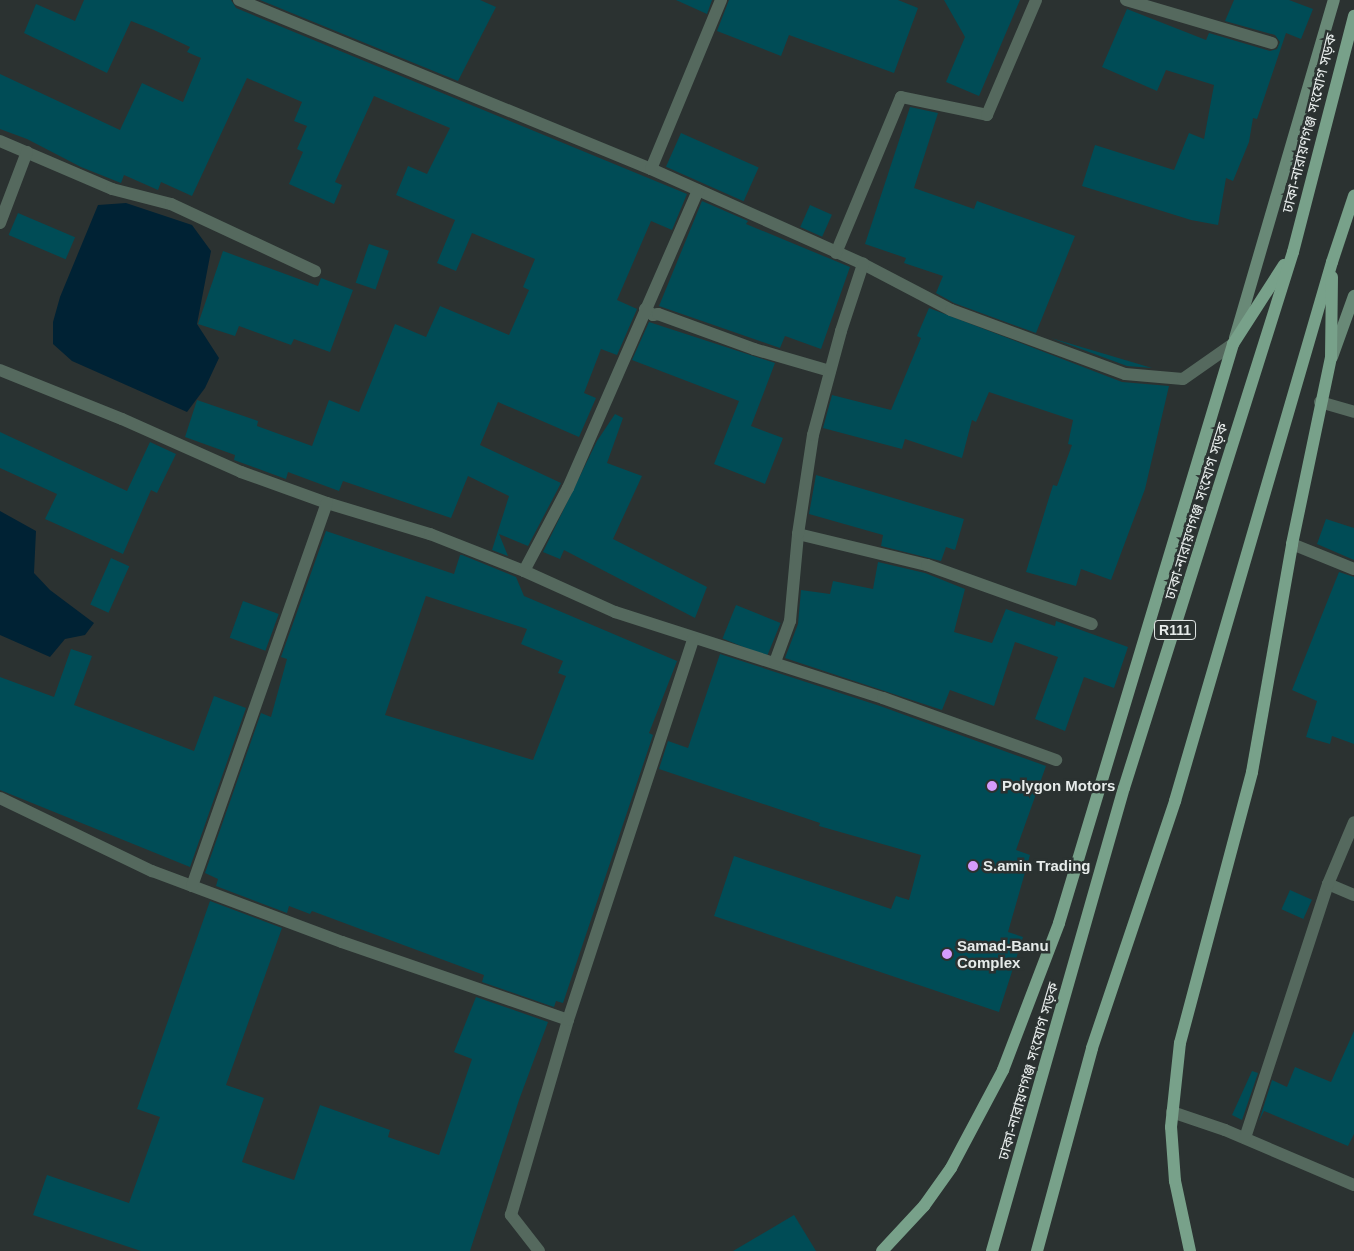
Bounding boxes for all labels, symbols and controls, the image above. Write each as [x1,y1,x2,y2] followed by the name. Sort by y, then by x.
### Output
[1278,32,1340,214] street label: ঢাকা-নারায়ণগঞ্জ সংযোগ সড়ক
[1161,420,1231,602] street label: ঢাকা-নারায়ণগঞ্জ সংযোগ সড়ক
[1154,618,1196,642] road number: R111
[1002,777,1115,795] place label: Polygon Motors
[986,780,998,792] marker: Polygon Motors
[983,857,1091,875] place label: S.amin Trading
[967,860,979,872] marker: S.amin Trading
[957,936,1049,971] place label: Samad-Banu Complex
[941,948,953,960] marker: Samad-Banu Complex
[994,980,1062,1162] street label: ঢাকা-নারায়ণগঞ্জ সংযোগ সড়ক

